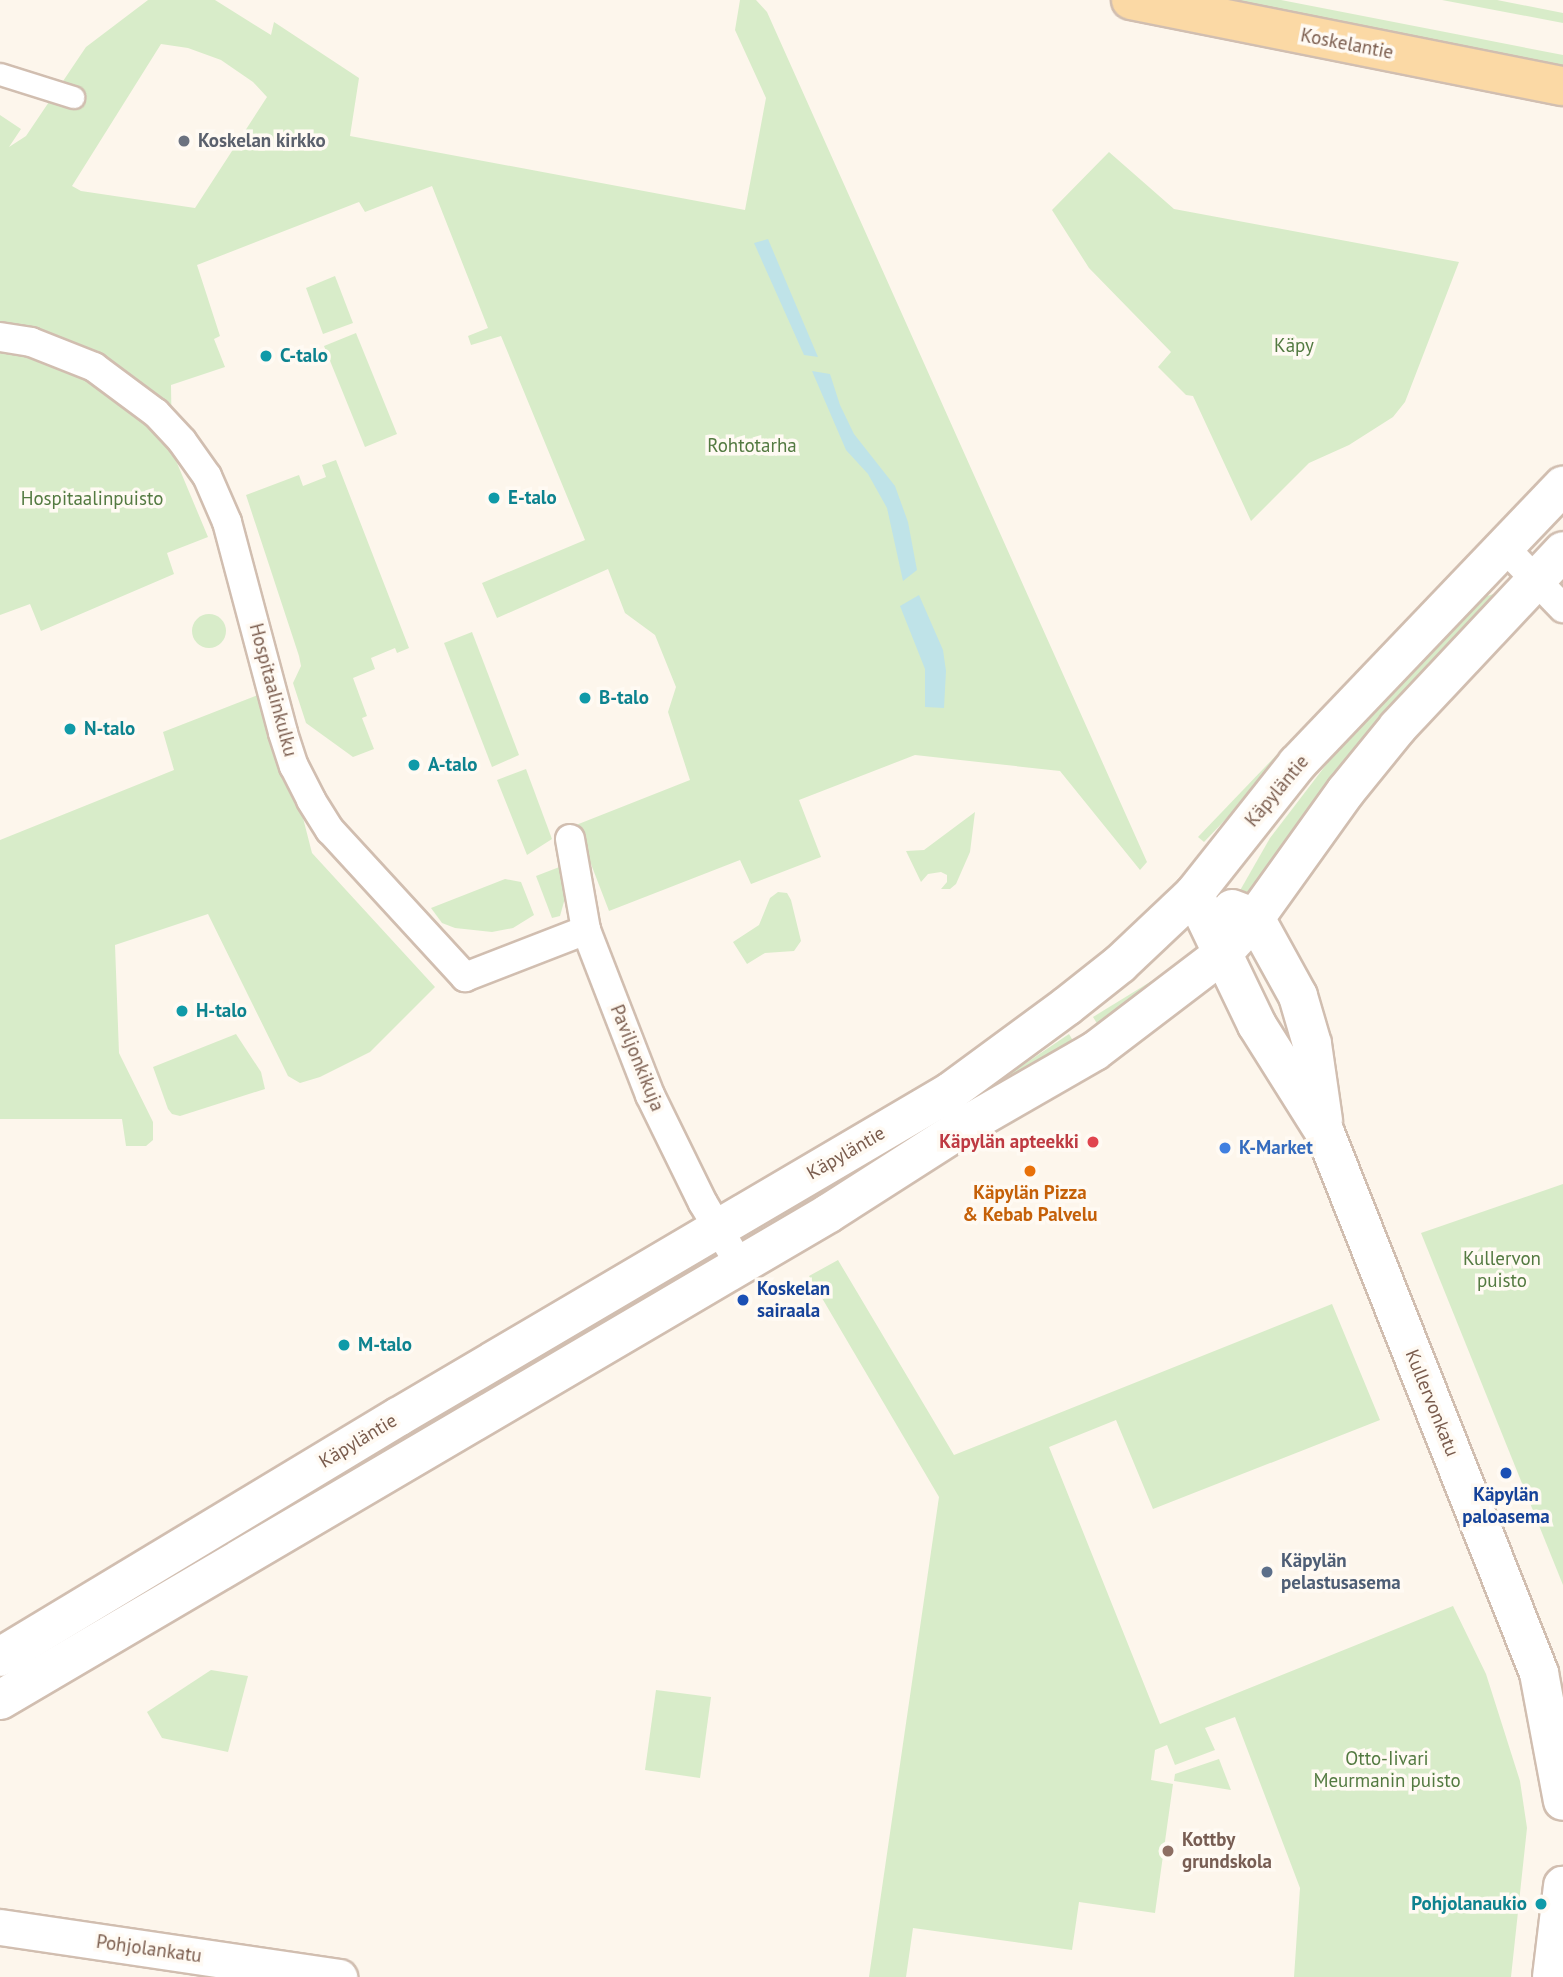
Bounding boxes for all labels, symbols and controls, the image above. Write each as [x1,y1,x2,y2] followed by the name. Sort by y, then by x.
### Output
[1299,24,1395,64] street label: Koskelantie
[198,130,326,152] place label: Koskelan kirkko
[176,133,192,149] marker: Koskelan kirkko
[1274,335,1314,357] park label: Käpy
[280,345,328,367] place label: C-talo
[258,348,274,364] marker: C-talo
[707,435,797,457] park label: Rohtotarha
[508,487,557,509] place label: E-talo
[21,488,163,510] park label: Hospitaalinpuisto
[486,490,502,506] marker: E-talo
[244,621,302,759] street label: Hospitaalinkulku
[599,687,649,709] place label: B-talo
[577,690,593,706] marker: B-talo
[84,718,135,740] place label: N-talo
[62,721,78,737] marker: N-talo
[1240,751,1314,831] street label: Käpyläntie
[428,754,477,776] place label: A-talo
[406,757,422,773] marker: A-talo
[196,1000,247,1022] place label: H-talo
[605,1001,669,1115] street label: Paviljonkikuja
[174,1003,190,1019] marker: H-talo
[803,1122,889,1184] street label: Käpyläntie
[939,1131,1079,1153] place label: Käpylän apteekki
[1085,1134,1101,1150] marker: Käpylän apteekki
[1239,1137,1313,1159] place label: K-Market
[1217,1140,1233,1156] marker: K-Market
[1022,1163,1038,1179] marker: Käpylän Pizza & Kebab Palvelu
[962,1182,1098,1226] place label: Käpylän Pizza & Kebab Palvelu
[1463,1248,1541,1292] park label: Kullervon puisto
[757,1278,830,1322] place label: Koskelan sairaala
[735,1292,751,1308] marker: Koskelan sairaala
[358,1334,412,1356] place label: M-talo
[336,1337,352,1353] marker: M-talo
[1400,1346,1464,1460] street label: Kullervonkatu
[315,1409,401,1473] street label: Käpyläntie
[1498,1465,1514,1481] marker: Käpylän paloasema
[1462,1484,1550,1528] place label: Käpylän paloasema
[1281,1550,1401,1594] place label: Käpylän pelastusasema
[1259,1564,1275,1580] marker: Käpylän pelastusasema
[1313,1748,1461,1792] park label: Otto-Iivari Meurmanin puisto
[1182,1829,1272,1873] place label: Kottby grundskola
[1160,1843,1176,1859] marker: Kottby grundskola
[1411,1893,1527,1915] place label: Pohjolanaukio
[1533,1896,1549,1912] marker: Pohjolanaukio
[95,1930,203,1968] street label: Pohjolankatu

